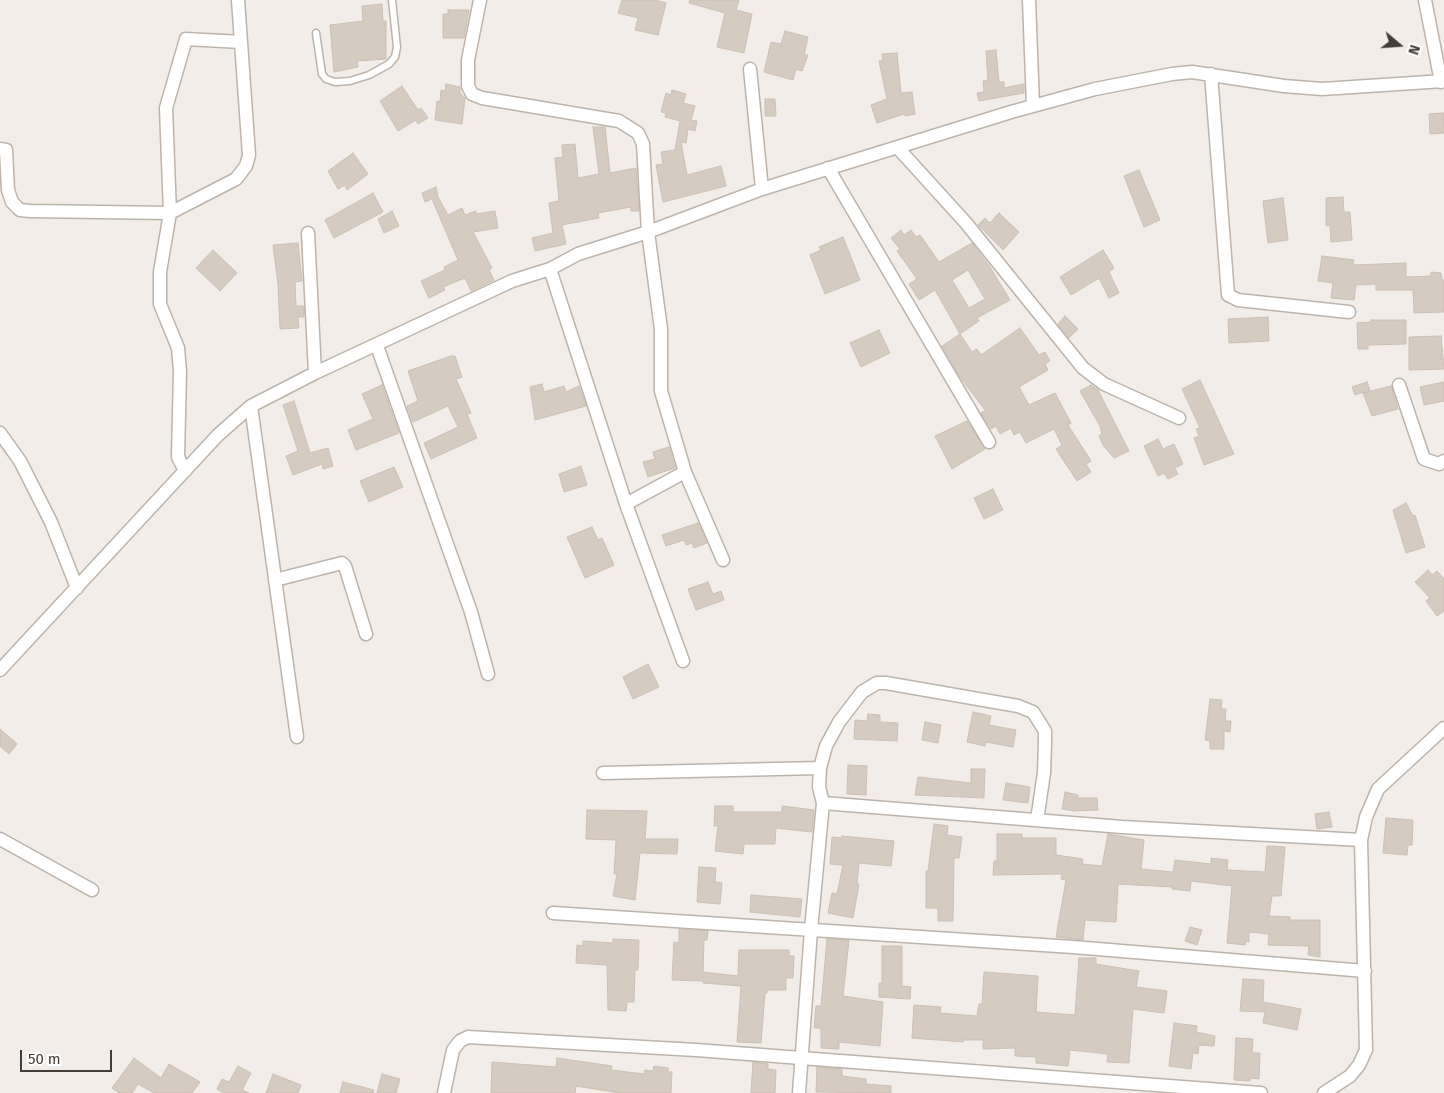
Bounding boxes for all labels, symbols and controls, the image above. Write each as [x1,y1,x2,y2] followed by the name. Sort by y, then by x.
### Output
[1374,20,1424,70] north arrow
[1404,43,1423,57] text: N
[22,1040,115,1072] scale bar
[28,1050,61,1068] text: 50 m

